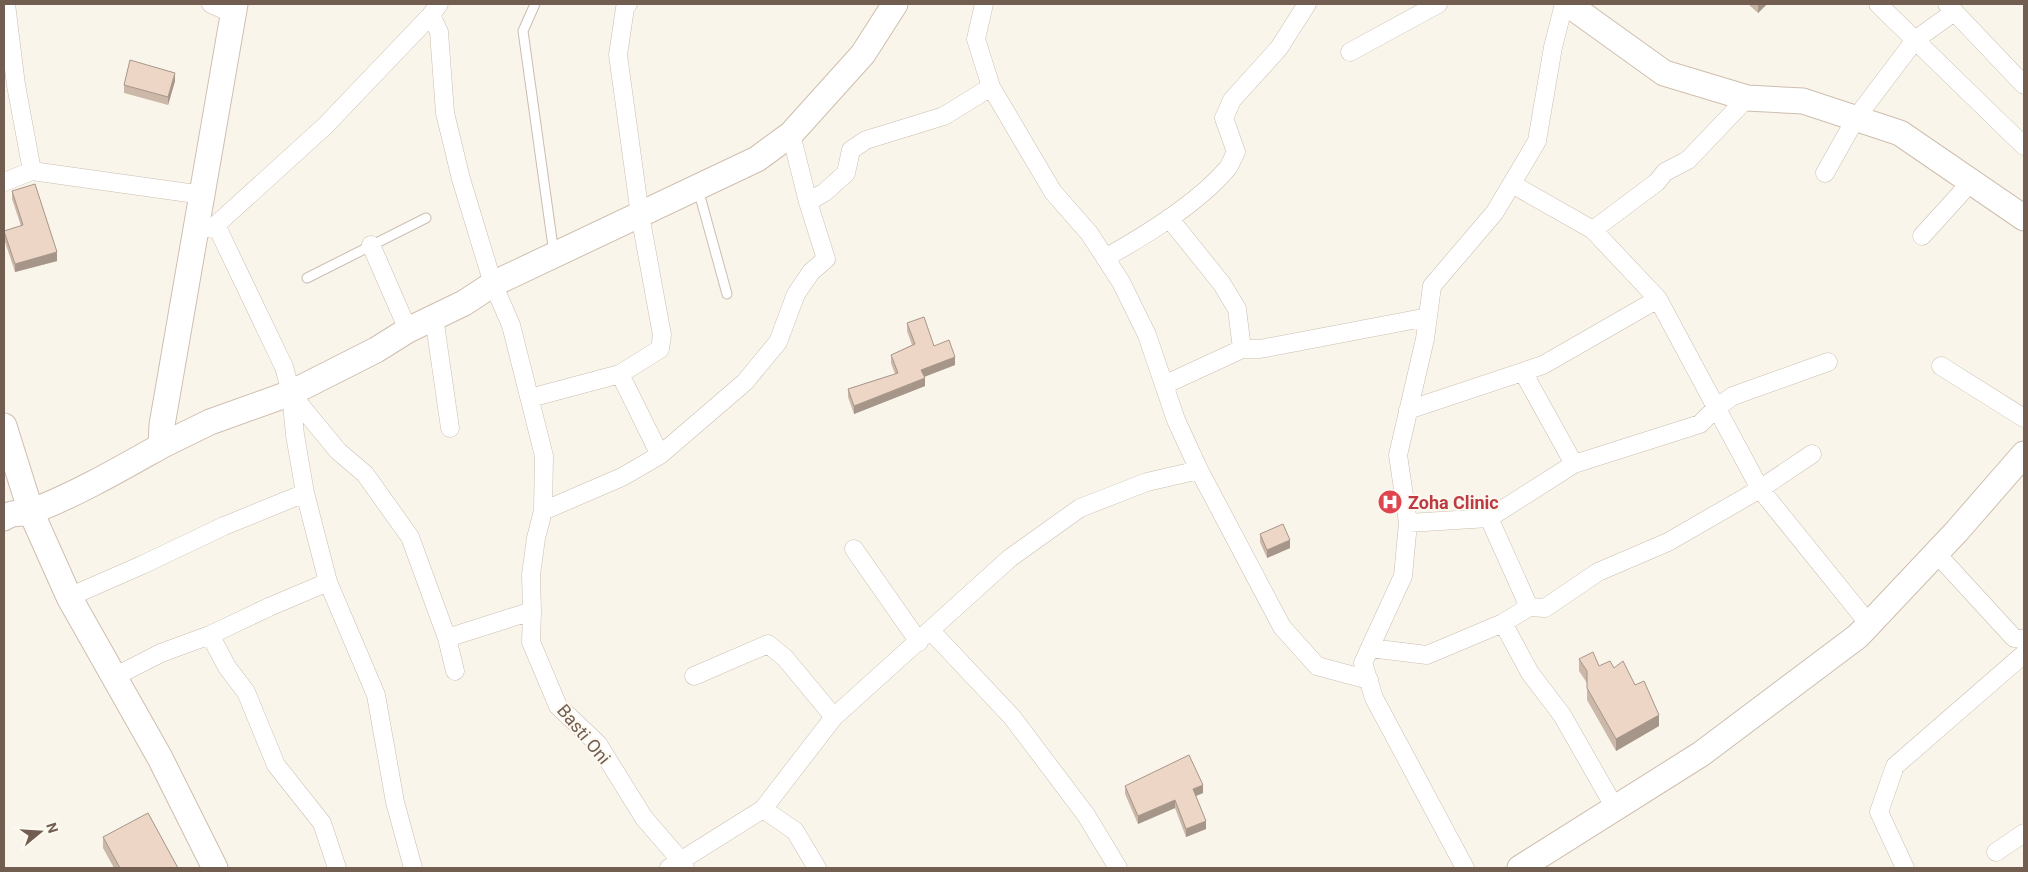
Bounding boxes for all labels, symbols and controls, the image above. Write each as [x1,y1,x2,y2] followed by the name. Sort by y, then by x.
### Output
[1377,489,1403,515] hospital icon: Zoha Clinic
[1408,492,1499,513] place label: Zoha Clinic
[553,700,615,768] street label: Basti Oni
[15,807,65,857] north arrow
[43,821,62,835] text: N

